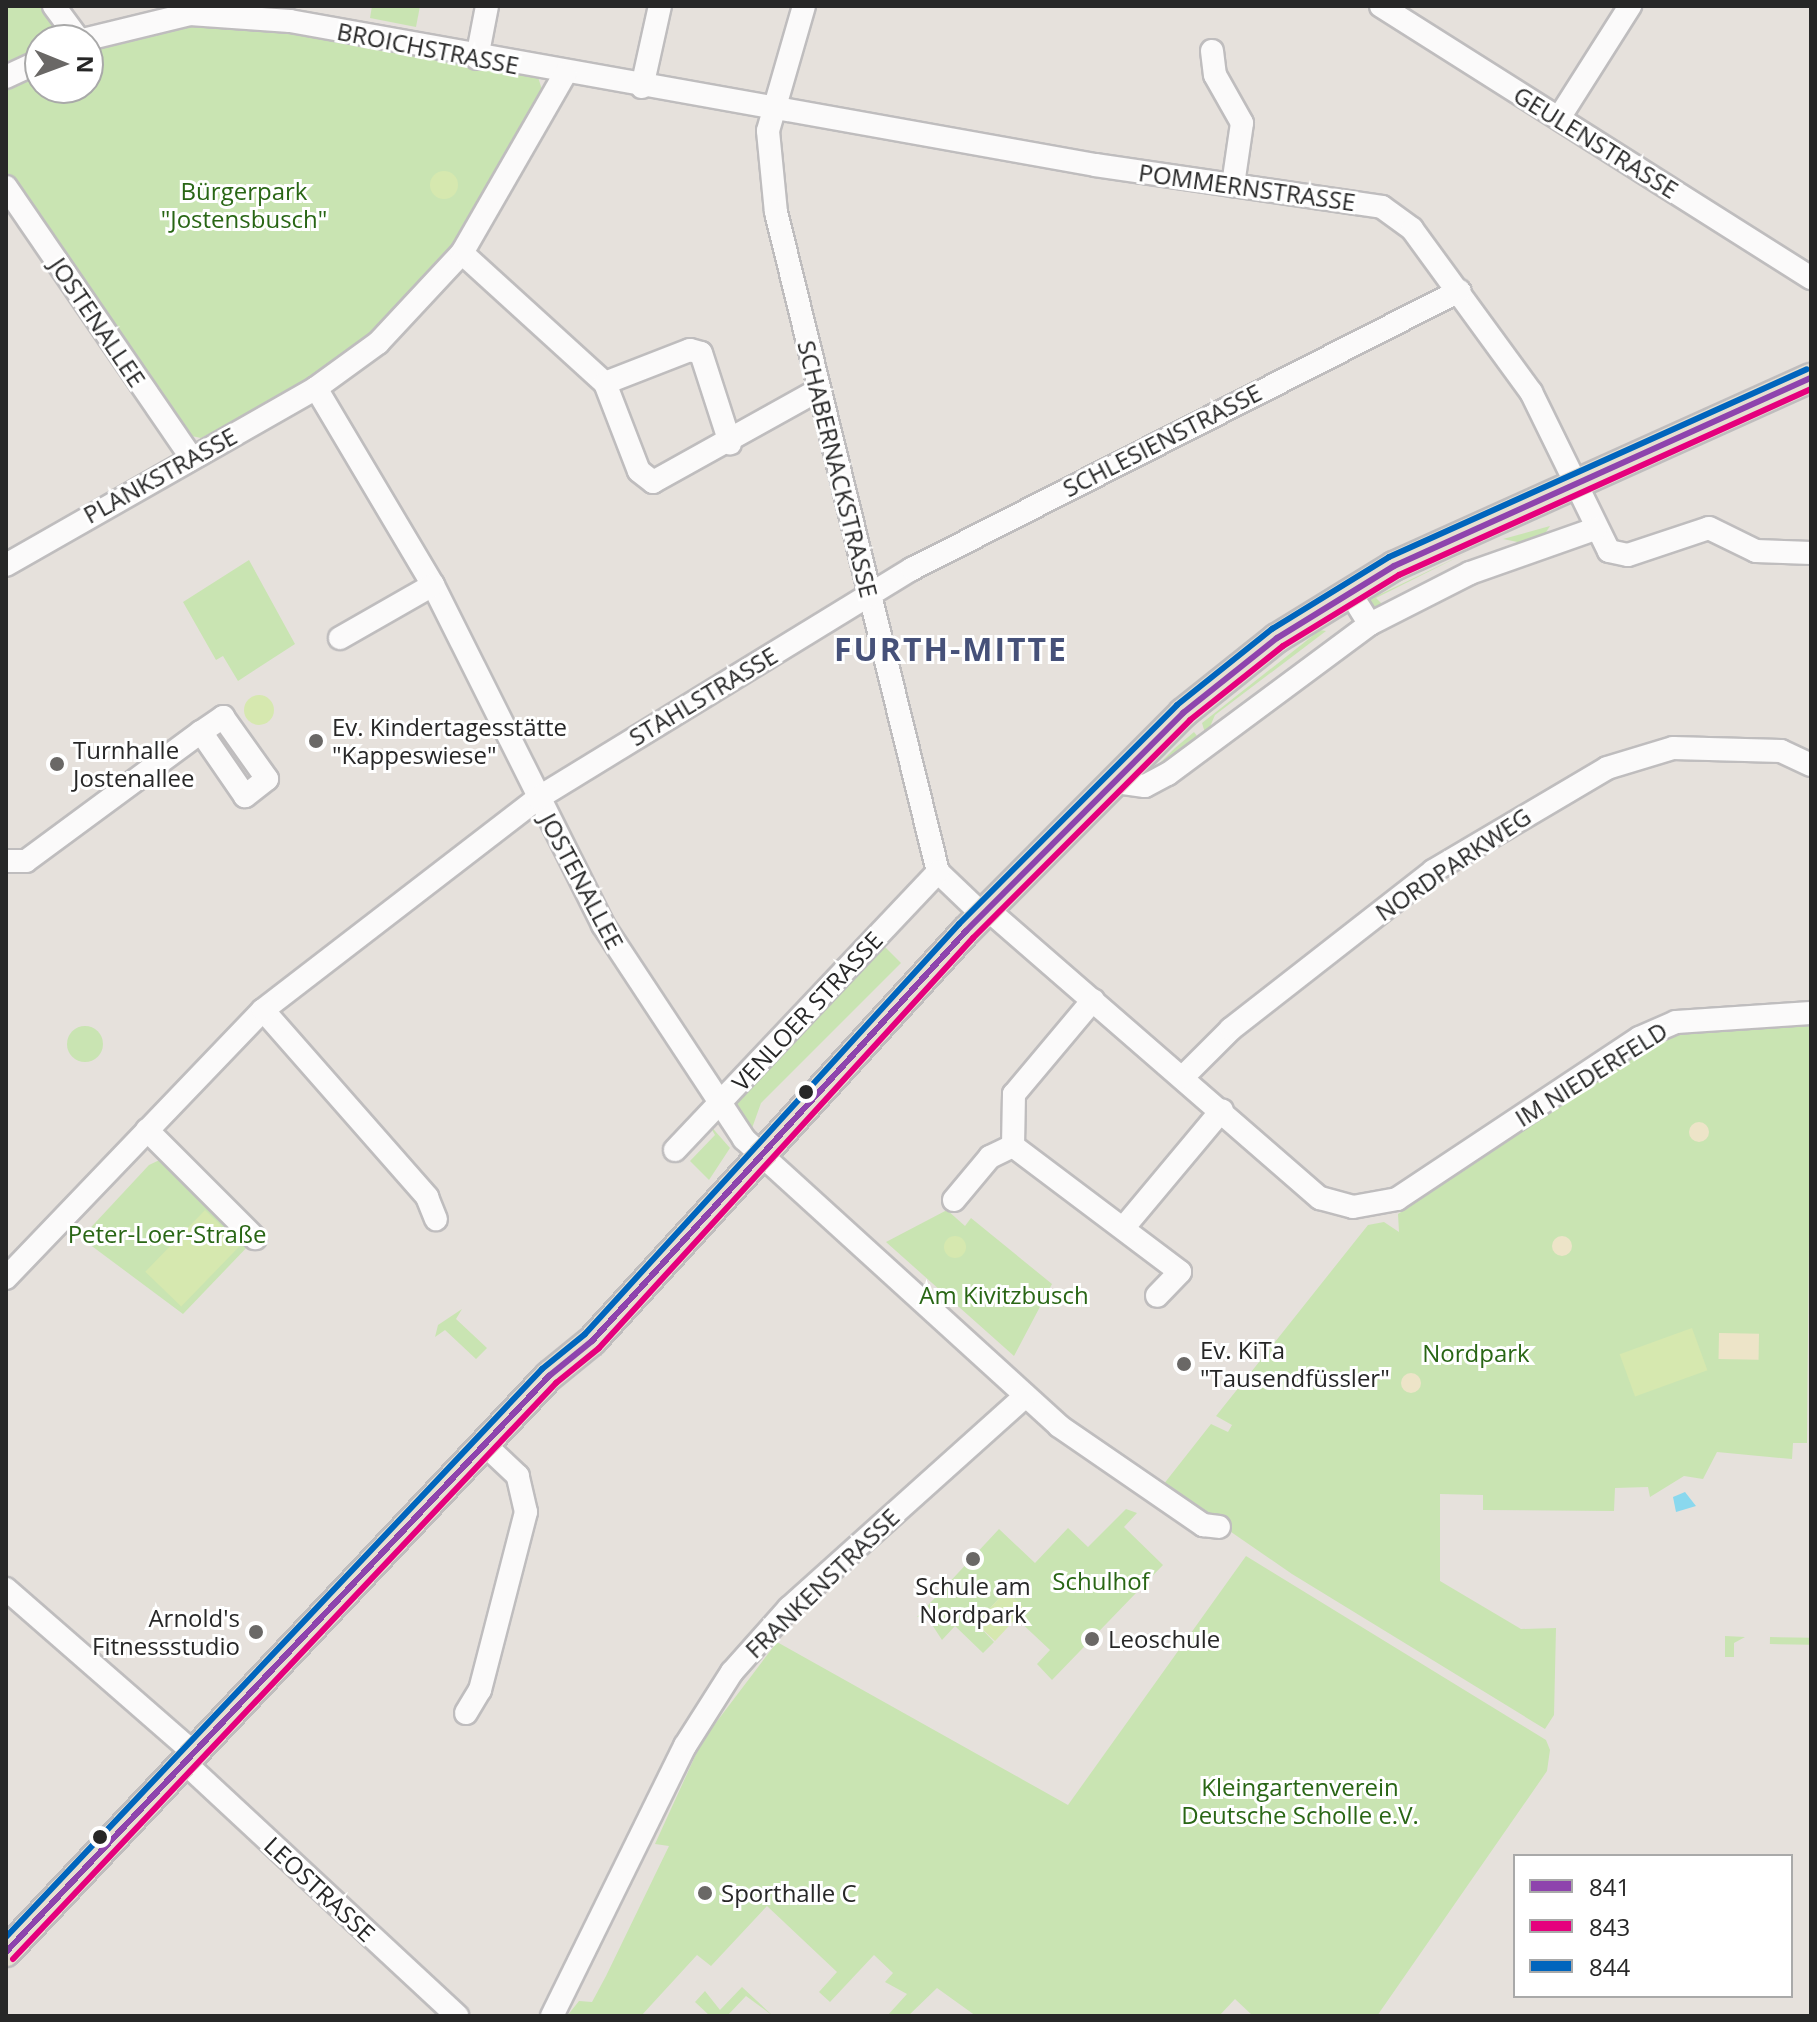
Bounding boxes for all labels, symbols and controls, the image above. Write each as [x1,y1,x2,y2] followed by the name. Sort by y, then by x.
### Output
[335,16,521,80] street label: BROICHSTRASSE
[24,24,104,104] north arrow
[71,55,101,74] text: N
[1509,80,1683,204] street label: GEULENSTRASSE
[1137,158,1357,216] street label: POMMERNSTRASSE
[161,177,327,233] park label: Bürgerpark "Jostensbusch"
[44,252,152,392] street label: JOSTENALLEE
[792,337,884,601] street label: SCHABERNACKSTRASSE
[1058,377,1266,503] street label: SCHLESIENSTRASSE
[78,421,242,529] street label: PLANKSTRASSE
[834,630,1068,668] district label: FURTH-MITTE
[624,640,782,752] street label: STAHLSTRASSE
[332,713,567,769] place label: Ev. Kindertagesstätte "Kappeswiese"
[307,732,325,750] marker: Ev. Kindertagesstätte "Kappeswiese"
[73,736,194,792] place label: Turnhalle Jostenallee
[48,755,66,773] marker: Turnhalle Jostenallee
[1370,801,1536,927] street label: NORDPARKWEG
[534,808,630,954] street label: JOSTENALLEE
[726,925,888,1097] street label: VENLOER STRASSE
[1510,1016,1672,1132] street label: IM NIEDERFELD
[798,1084,814,1100] unlabelled marker
[68,1220,266,1248] park label: Peter-Loer-Straße
[919,1281,1089,1309] park label: Am Kivitzbusch
[1200,1336,1390,1392] place label: Ev. KiTa "Tausendfüssler"
[1422,1339,1530,1367] park label: Nordpark
[1175,1355,1193,1373] marker: Ev. KiTa "Tausendfüssler"
[739,1502,905,1664] street label: FRANKENSTRASSE
[964,1550,982,1568] marker: Schule am Nordpark
[1052,1567,1150,1595] park label: Schulhof
[915,1572,1031,1628] place label: Schule am Nordpark
[92,1604,240,1660] place label: Arnold's Fitnessstudio
[247,1623,265,1641] marker: Arnold's Fitnessstudio
[1108,1625,1220,1653] place label: Leoschule
[1083,1630,1101,1648] marker: Leoschule
[1181,1773,1419,1829] park label: Kleingartenverein Deutsche Scholle e.V.
[92,1829,108,1845] unlabelled marker
[259,1831,381,1947] street label: LEOSTRASSE
[1513,1854,1793,1998] legend
[1589,1870,1630,1903] text: 841
[721,1879,857,1907] place label: Sporthalle C
[696,1884,714,1902] marker: Sporthalle C
[1589,1910,1630,1943] text: 843
[1589,1950,1630,1983] text: 844

